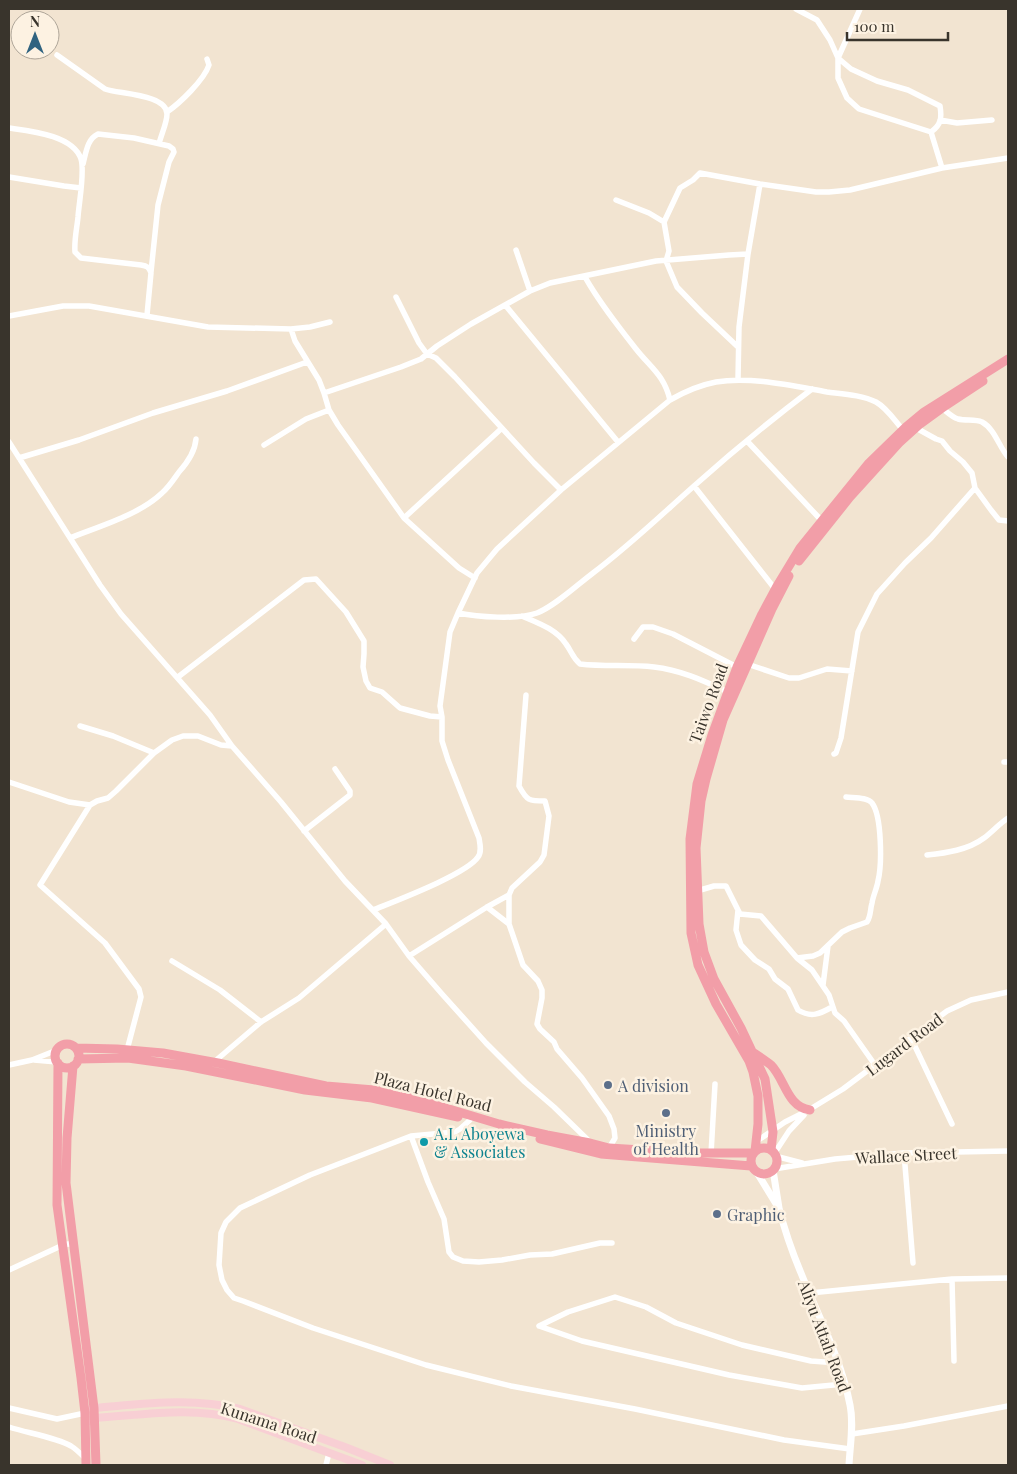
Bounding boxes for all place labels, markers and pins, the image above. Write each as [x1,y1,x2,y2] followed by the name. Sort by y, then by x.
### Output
[617,1075,689,1096] place label: A division
[602,1079,614,1091] marker: A division
[660,1107,672,1119] marker: Ministry of Health
[633,1120,699,1159] place label: Ministry of Health
[433,1123,525,1162] place label: A.L Aboyewa & Associates
[418,1136,430,1148] marker: A.L Aboyewa & Associates
[727,1204,785,1225] place label: Graphic
[711,1208,723,1220] marker: Graphic

